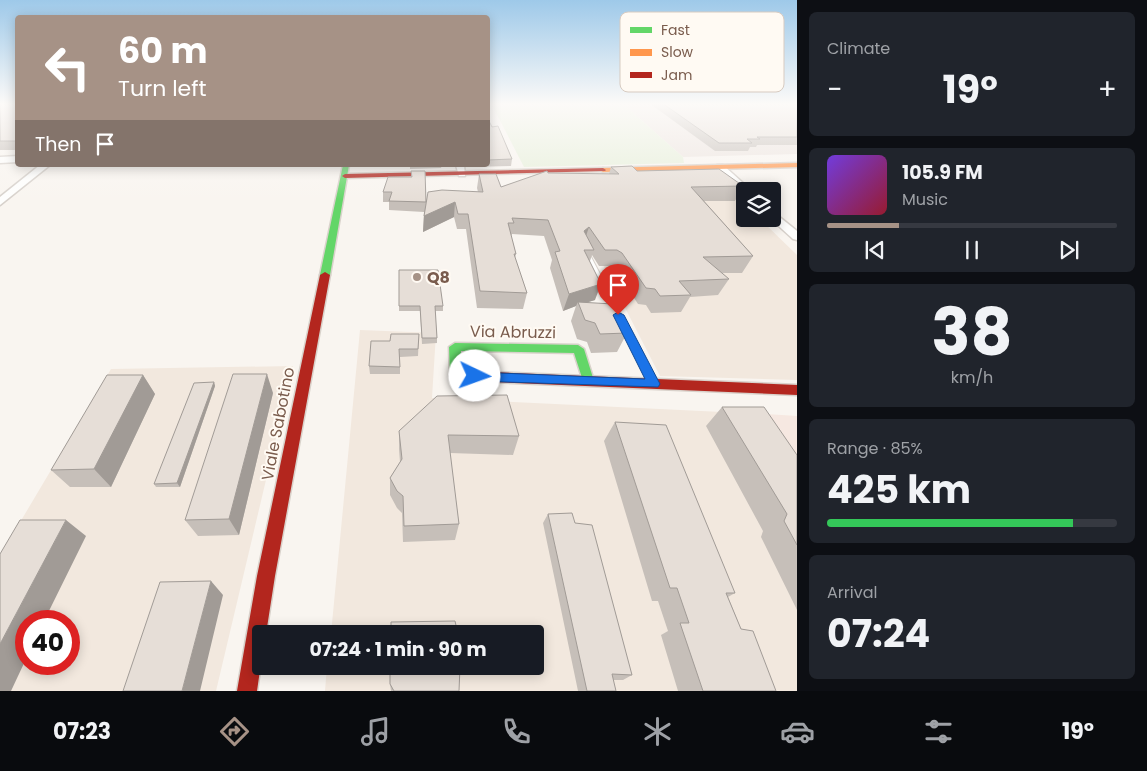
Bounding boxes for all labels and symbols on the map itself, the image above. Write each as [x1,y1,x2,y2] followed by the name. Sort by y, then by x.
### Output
[620,12,784,92] legend
[661,20,690,40] text: Fast
[661,42,694,62] text: Slow
[661,65,692,85] text: Jam
[597,264,639,315] pin
[427,266,450,289] place label: Q8
[411,271,423,283] marker: Q8
[470,320,556,344] street label: Via Abruzzi
[448,349,500,401] position arrow
[256,365,300,483] street label: Viale Sabotino
[15,610,80,675] speed limit sign: 40

